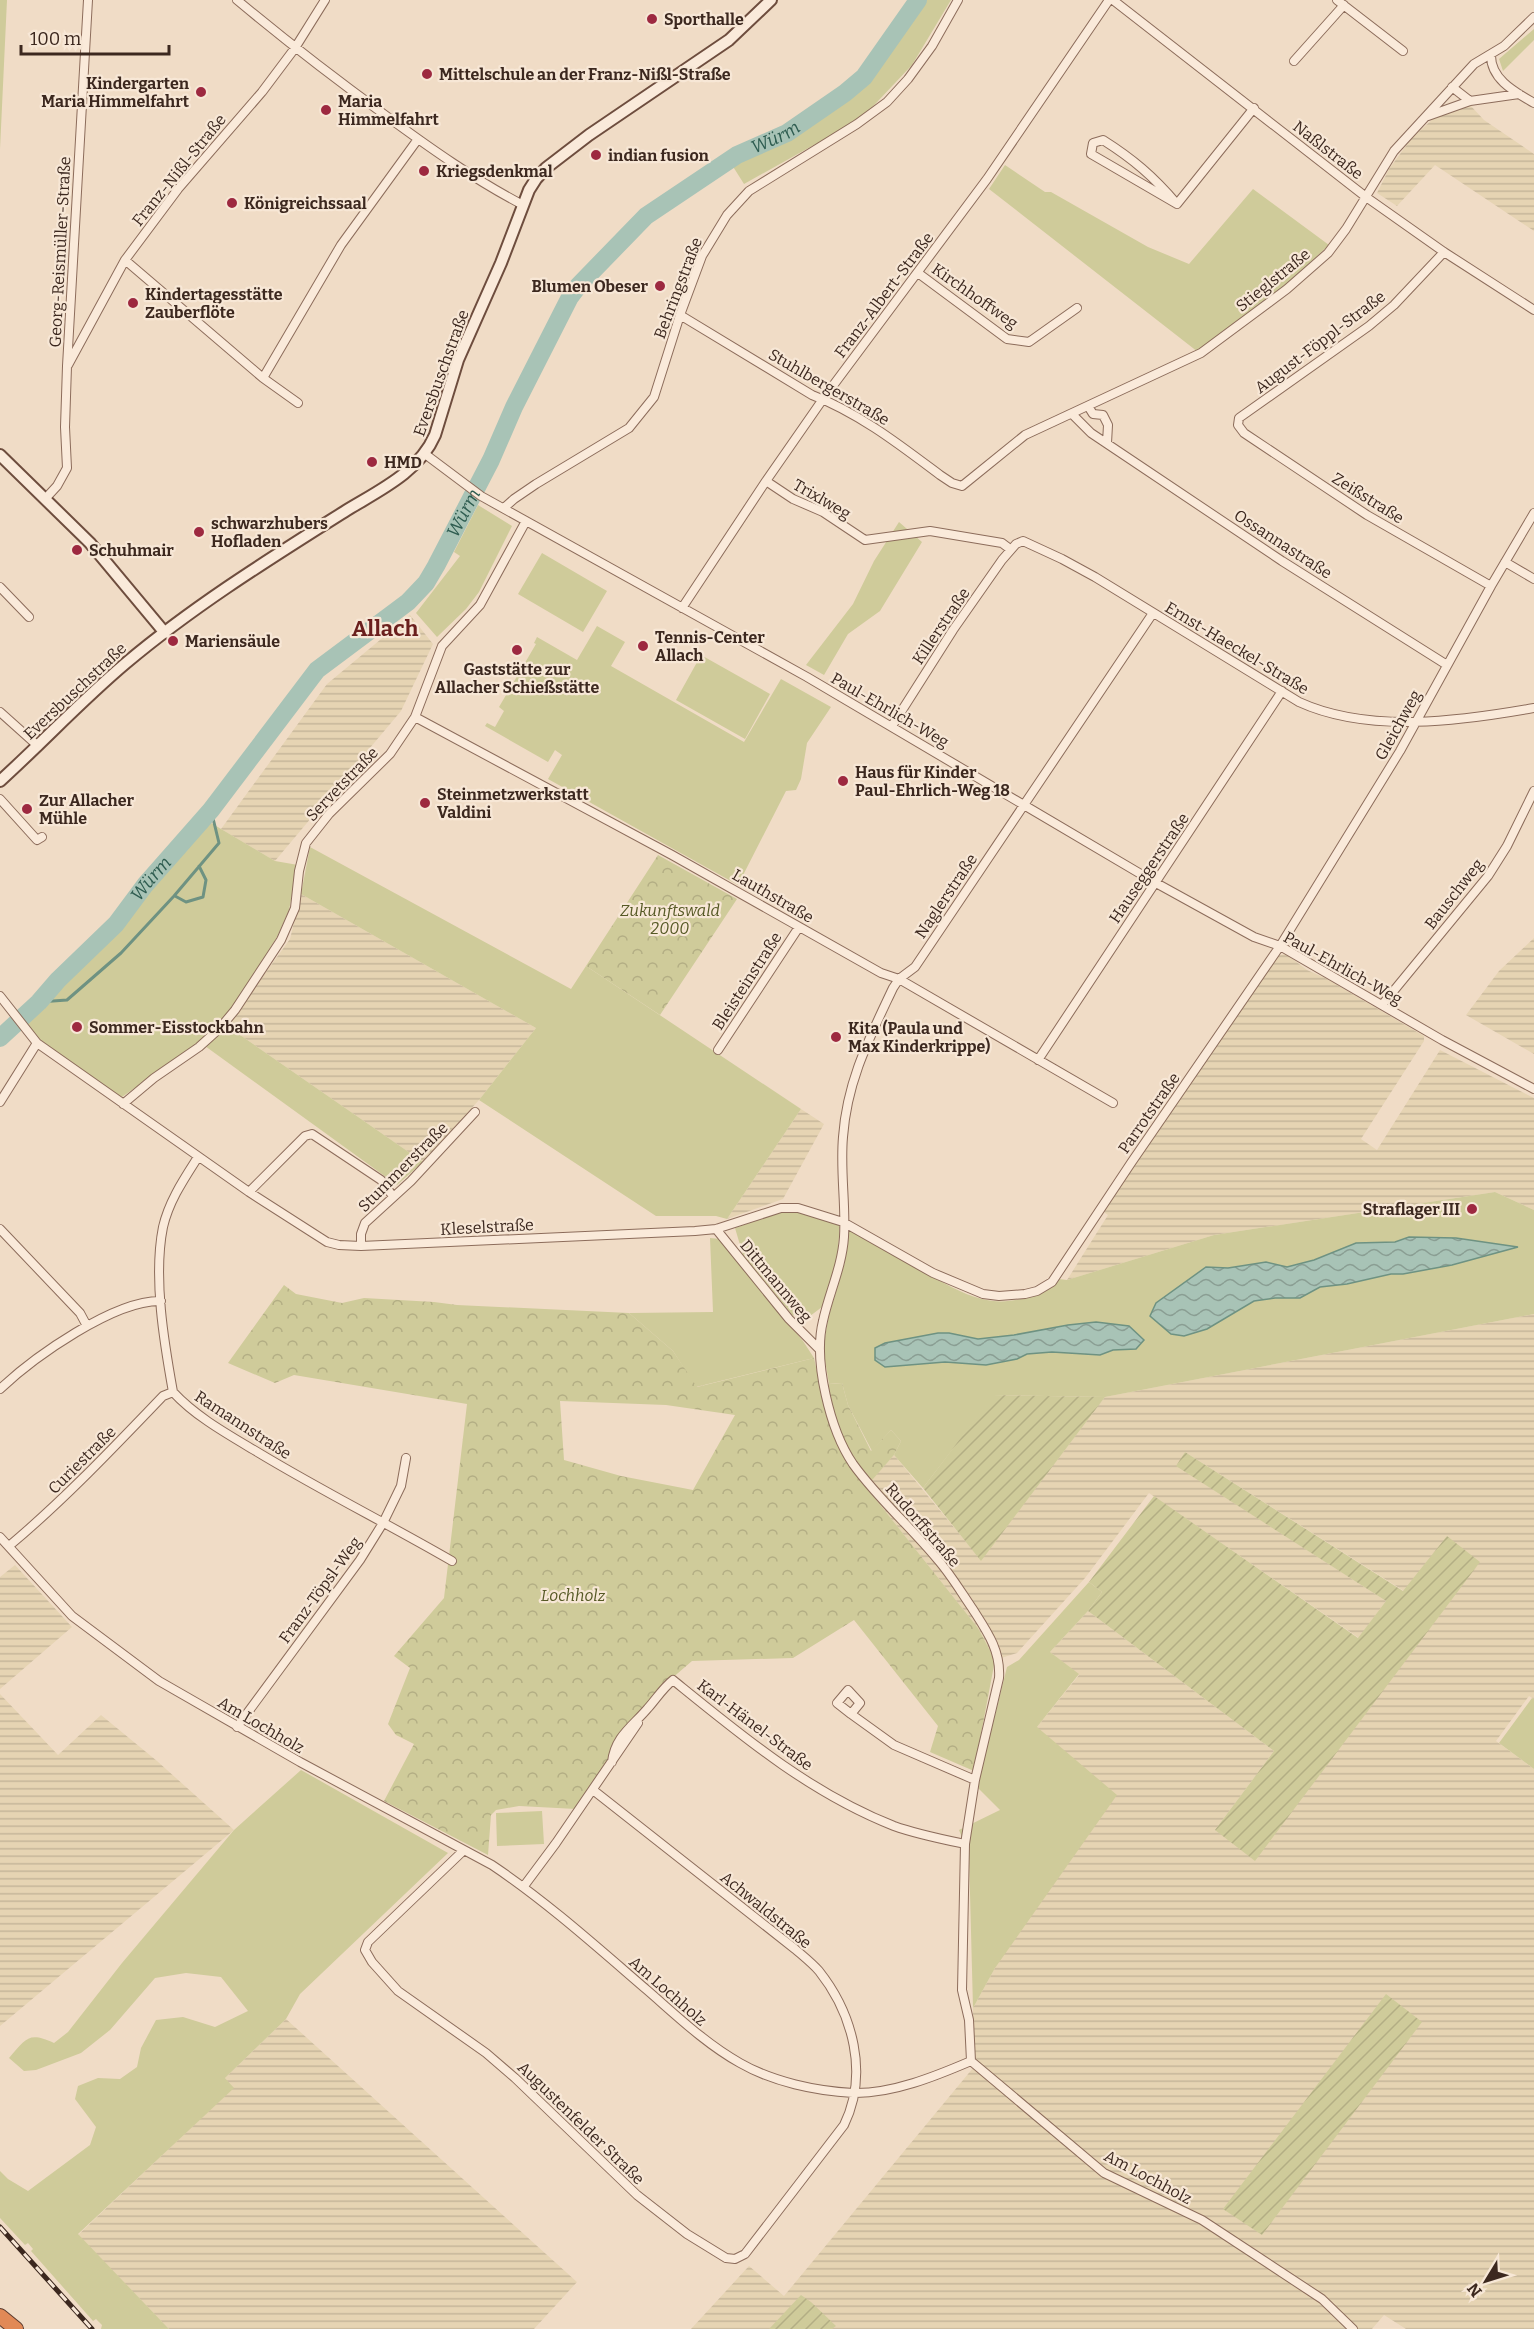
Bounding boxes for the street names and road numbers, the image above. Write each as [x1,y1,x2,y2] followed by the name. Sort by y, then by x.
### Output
[128,110,230,230] street label: Franz-Nißl-Straße
[1289,117,1367,183] street label: Naßlstraße
[46,156,74,348] street label: Georg-Reismüller-Straße
[831,228,937,362] street label: Franz-Albert-Straße
[650,235,706,341] street label: Behringstraße
[1232,244,1314,316] street label: Stieglstraße
[928,259,1022,333] street label: Kirchhoffweg
[1251,287,1389,397] street label: August-Föppl-Straße
[409,307,473,439] street label: Eversbuschstraße
[765,345,893,429] street label: Stuhlbergerstraße
[1329,468,1407,528] street label: Zeißstraße
[790,475,854,523] street label: Trixlweg
[1231,505,1335,583] street label: Ossannastraße
[908,584,974,668] street label: Killerstraße
[1162,598,1312,698] street label: Ernst-Haeckel-Straße
[20,639,130,743] street label: Eversbuschstraße
[828,669,952,751] street label: Paul-Ehrlich-Weg
[1371,687,1425,763] street label: Gleichweg
[302,743,382,825] street label: Servetstraße
[1105,809,1193,927] street label: Hauseggerstraße
[911,850,981,942] street label: Naglerstraße
[1421,855,1487,933] street label: Bauschweg
[729,865,817,927] street label: Lauthstraße
[1280,927,1406,1009] street label: Paul-Ehrlich-Weg
[708,928,786,1034] street label: Bleisteinstraße
[1114,1069,1184,1157] street label: Parrotstraße
[354,1118,452,1216] street label: Stummerstraße
[440,1215,534,1239] street label: Kleselstraße
[736,1236,816,1326] street label: Dittmannweg
[191,1387,295,1463] street label: Ramannstraße
[44,1422,120,1498] street label: Curiestraße
[882,1479,964,1571] street label: Rudorffstraße
[275,1533,365,1647] street label: Franz-Töpsl-Weg
[694,1675,816,1775] street label: Karl-Hänel-Straße
[214,1693,308,1758] street label: Am Lochholz
[717,1868,815,1952] street label: Achwaldstraße
[625,1952,711,2030] street label: Am Lochholz
[514,2058,648,2188] street label: Augustenfelder Straße
[1101,2146,1195,2208] street label: Am Lochholz

